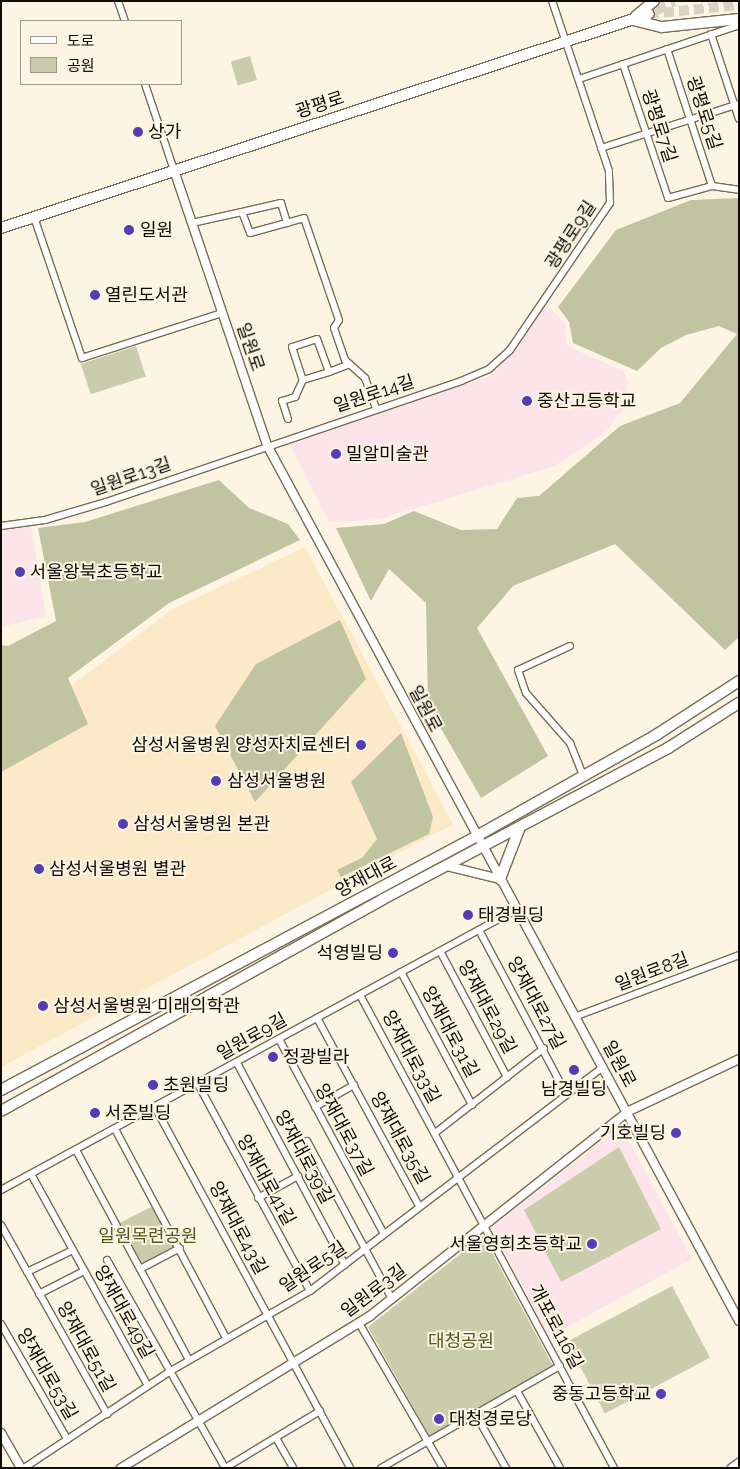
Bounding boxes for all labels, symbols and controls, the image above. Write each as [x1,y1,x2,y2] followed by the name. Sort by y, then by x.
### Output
[20,20,182,85] legend
[67,32,95,50] text: 도로
[67,57,95,75] text: 공원
[682,73,726,153] street label: 광평로5길
[293,87,347,123] street label: 광평로
[637,87,681,165] street label: 광평로7길
[148,121,181,143] place label: 상가
[132,126,144,138] marker: 상가
[541,197,601,273] street label: 광평로9길
[140,219,173,241] place label: 일원
[122,223,136,237] marker: 일원
[105,284,188,306] place label: 열린도서관
[89,289,101,301] marker: 열린도서관
[232,320,268,374] street label: 일원로
[331,371,417,417] street label: 일원로14길
[537,390,636,412] place label: 중산고등학교
[521,395,533,407] marker: 중산고등학교
[346,443,429,465] place label: 밀알미술관
[330,448,342,460] marker: 밀알미술관
[88,453,174,501] street label: 일원로13길
[30,561,162,583] place label: 서울왕북초등학교
[14,566,26,578] marker: 서울왕북초등학교
[404,682,446,736] street label: 일원로
[131,734,351,756] place label: 삼성서울병원 양성자치료센터
[355,739,367,751] marker: 삼성서울병원 양성자치료센터
[227,770,326,792] place label: 삼성서울병원
[209,774,223,788] marker: 삼성서울병원
[133,813,270,835] place label: 삼성서울병원 본관
[117,818,129,830] marker: 삼성서울병원 본관
[332,852,400,902] street label: 양재대로
[49,858,186,880] place label: 삼성서울병원 별관
[33,863,45,875] marker: 삼성서울병원 별관
[478,904,544,926] place label: 태경빌딩
[462,909,474,921] marker: 태경빌딩
[317,942,383,964] place label: 석영빌딩
[387,947,399,959] marker: 석영빌딩
[612,948,692,996] street label: 일원로8길
[503,953,569,1053] street label: 양재대로27길
[453,957,521,1057] street label: 양재대로29길
[417,983,483,1081] street label: 양재대로31길
[53,995,240,1017] place label: 삼성서울병원 미래의학관
[37,1000,49,1012] marker: 삼성서울병원 미래의학관
[378,1007,444,1107] street label: 양재대로33길
[213,1009,291,1065] street label: 일원로9길
[598,1037,640,1091] street label: 일원로
[283,1046,349,1068] place label: 정광빌라
[267,1051,279,1063] marker: 정광빌라
[568,1064,580,1076] marker: 남경빌딩
[163,1074,229,1096] place label: 초원빌딩
[541,1078,607,1100] place label: 남경빌딩
[147,1079,159,1091] marker: 초원빌딩
[311,1080,377,1180] street label: 양재대로37길
[366,1088,434,1188] street label: 양재대로35길
[105,1102,171,1124] place label: 서준빌딩
[270,1106,338,1208] street label: 양재대로39길
[89,1107,101,1119] marker: 서준빌딩
[600,1122,666,1144] place label: 기호빌딩
[670,1127,682,1139] marker: 기호빌딩
[232,1131,300,1229] street label: 양재대로41길
[204,1178,272,1278] street label: 양재대로43길
[98,1225,198,1247] park label: 일원목련공원
[450,1233,582,1255] place label: 서울영희초등학교
[275,1237,351,1297] street label: 일원로5길
[586,1238,598,1250] marker: 서울영희초등학교
[337,1260,411,1322] street label: 일원로3길
[90,1262,158,1362] street label: 양재대로49길
[525,1281,587,1373] street label: 개포로116길
[52,1298,120,1396] street label: 양재대로51길
[12,1324,82,1424] street label: 양재대로53길
[428,1330,494,1352] park label: 대청공원
[552,1383,651,1405] place label: 중동고등학교
[655,1388,667,1400] marker: 중동고등학교
[449,1408,532,1430] place label: 대청경로당
[433,1413,445,1425] marker: 대청경로당

